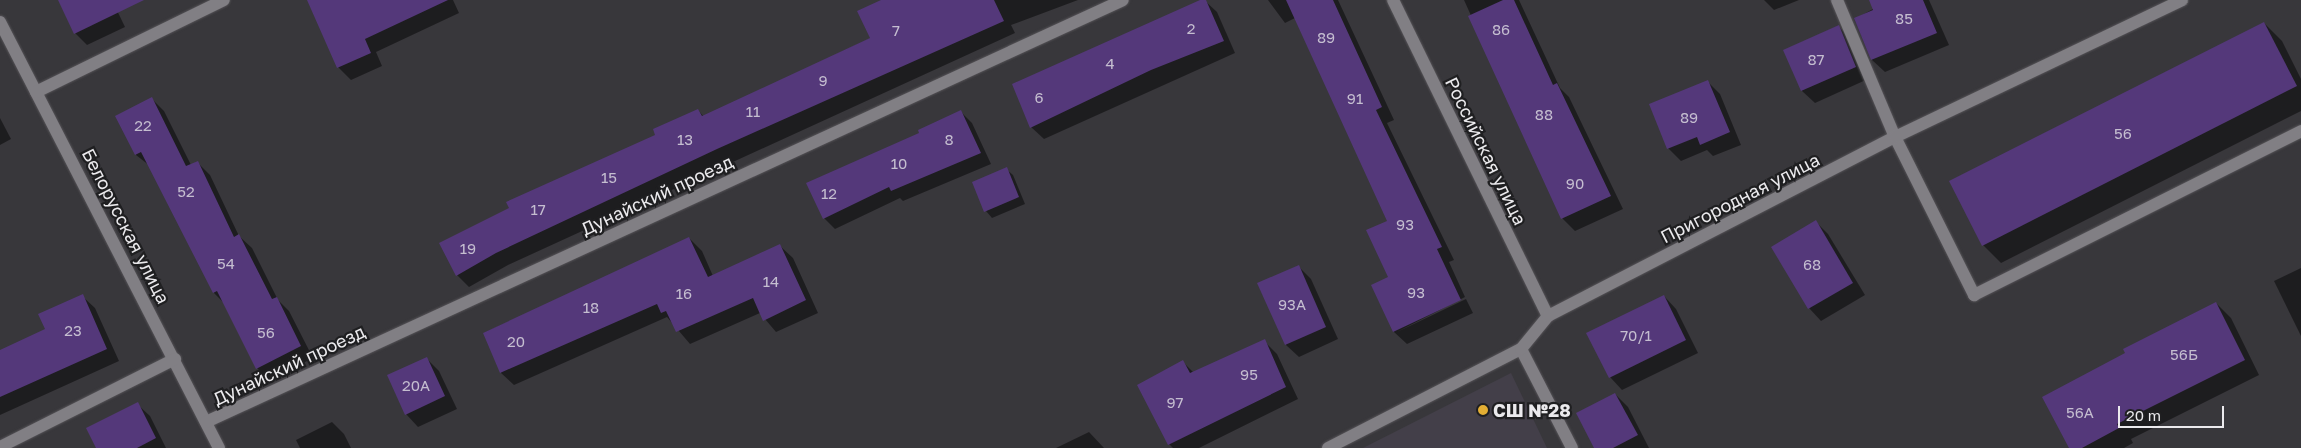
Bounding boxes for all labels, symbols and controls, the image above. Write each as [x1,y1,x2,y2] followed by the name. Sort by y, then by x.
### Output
[1895,10,1913,28] house number: 85
[1187,20,1195,38] house number: 2
[1492,21,1510,39] house number: 86
[892,22,900,40] house number: 7
[1317,29,1335,47] house number: 89
[1807,51,1825,69] house number: 87
[1105,55,1115,73] house number: 4
[818,72,828,90] house number: 9
[1441,74,1531,228] street label: Российская улица
[1034,89,1044,107] house number: 6
[1347,90,1363,108] house number: 91
[746,103,760,121] house number: 11
[1535,106,1553,124] house number: 88
[1680,109,1698,127] house number: 89
[134,117,152,135] house number: 22
[2114,125,2132,143] house number: 56
[677,131,693,149] house number: 13
[944,131,954,149] house number: 8
[77,145,175,307] street label: Белорусская улица
[1657,148,1823,248] street label: Пригородная улица
[578,150,736,240] street label: Дунайский проезд
[891,155,907,173] house number: 10
[601,169,617,187] house number: 15
[1566,175,1584,193] house number: 90
[177,183,195,201] house number: 52
[821,185,837,203] house number: 12
[530,201,546,219] house number: 17
[1396,216,1414,234] house number: 93
[460,240,476,258] house number: 19
[217,255,235,273] house number: 54
[1803,256,1821,274] house number: 68
[763,273,779,291] house number: 14
[1407,284,1425,302] house number: 93
[676,285,692,303] house number: 16
[1278,296,1306,314] house number: 93А
[583,299,599,317] house number: 18
[210,320,368,410] street label: Дунайский проезд
[64,322,82,340] house number: 23
[257,324,275,342] house number: 56
[1620,327,1652,345] house number: 70/1
[507,333,525,351] house number: 20
[2170,346,2198,364] house number: 56Б
[1240,366,1258,384] house number: 95
[402,377,430,395] house number: 20А
[1166,394,1184,412] house number: 97
[2121,396,2227,428] scale bar
[1493,399,1571,421] place label: СШ №28
[1477,404,1489,416] marker: СШ №28
[2066,404,2094,422] house number: 56А
[2126,406,2161,424] text: 20 m

